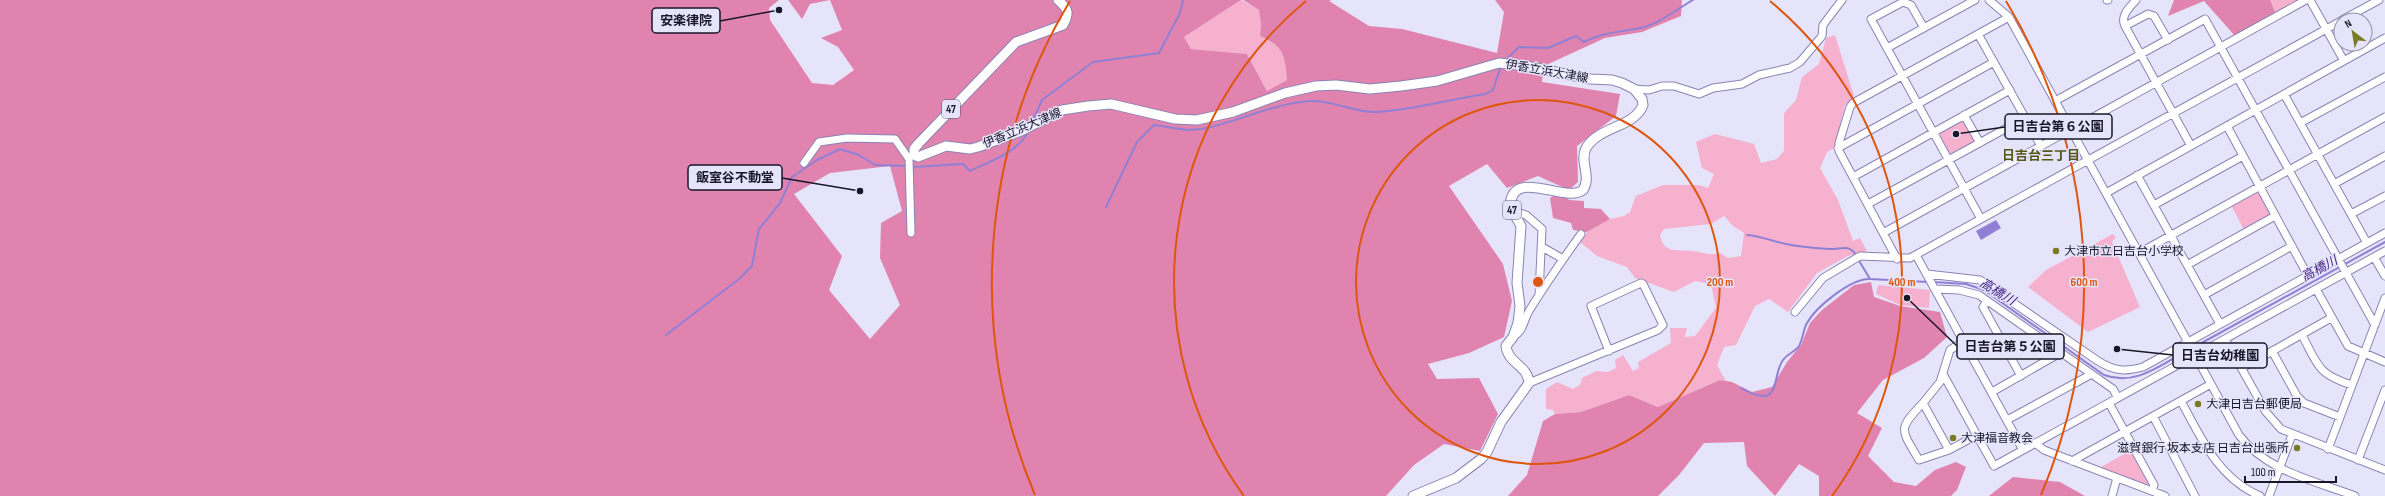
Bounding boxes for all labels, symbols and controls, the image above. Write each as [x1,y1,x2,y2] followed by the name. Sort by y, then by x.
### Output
[652,8,720,33] callout: 安楽律院
[2333,12,2373,52] north arrow
[660,13,712,29] text: 安楽律院
[2342,17,2354,31] text: N
[1504,57,1590,86] street label: 伊香立浜大津線
[942,100,960,118] road number: 47
[981,105,1064,152] street label: 伊香立浜大津線
[2005,114,2112,139] callout: 日吉台第６公園
[2012,119,2104,135] text: 日吉台第６公園
[2002,148,2080,164] district label: 日吉台三丁目
[688,165,782,190] callout: 飯室谷不動堂
[696,170,774,186] text: 飯室谷不動堂
[1503,201,1521,219] road number: 47
[2064,244,2184,259] place label: 大津市立日吉台小学校
[2051,246,2061,256] marker: 大津市立日吉台小学校
[2299,251,2342,285] water label: 高橋川
[1531,275,1545,289] centre of rings
[1707,275,1733,290] text: 200 m
[1889,275,1915,290] text: 400 m
[1977,275,2020,310] water label: 高橋川
[2071,275,2097,290] text: 600 m
[1957,334,2064,359] callout: 日吉台第５公園
[1964,339,2056,355] text: 日吉台第５公園
[2173,343,2267,368] callout: 日吉台幼稚園
[2181,348,2259,364] text: 日吉台幼稚園
[2206,397,2302,412] place label: 大津日吉台郵便局
[2193,399,2203,409] marker: 大津日吉台郵便局
[1961,431,2033,446] place label: 大津福音教会
[1948,433,1958,443] marker: 大津福音教会
[2117,441,2289,456] place label: 滋賀銀行 坂本支店 日吉台出張所
[2292,443,2302,453] marker: 滋賀銀行 坂本支店 日吉台出張所
[2245,458,2336,484] scale bar
[2251,465,2276,480] text: 100 m

